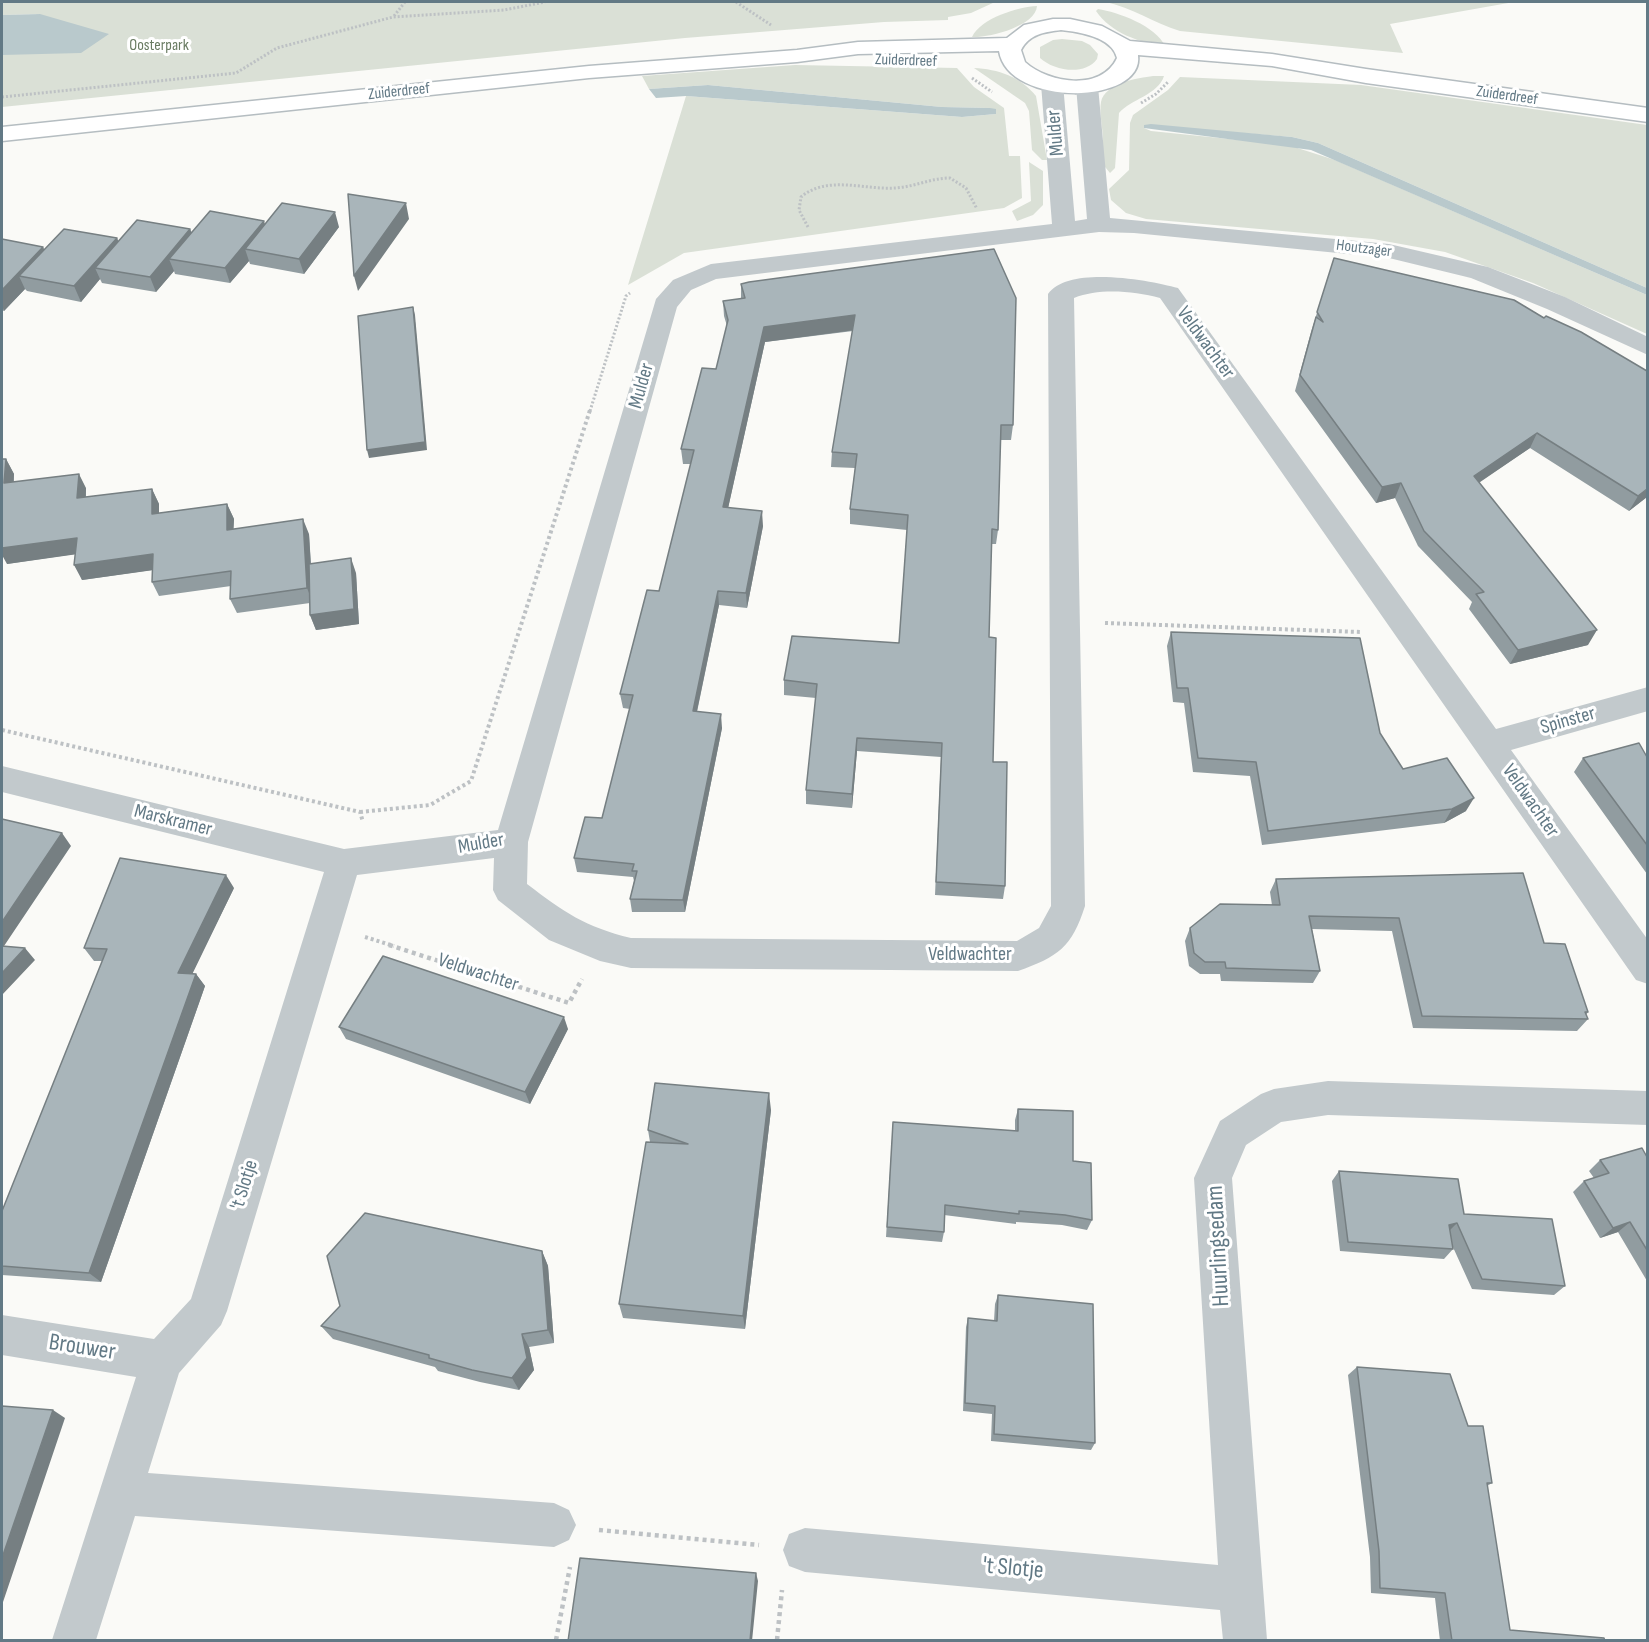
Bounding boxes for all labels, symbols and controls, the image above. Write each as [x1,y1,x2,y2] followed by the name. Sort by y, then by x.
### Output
[129,36,189,56] park label: Oosterpark
[875,50,937,72] street label: Zuiderdreef
[367,79,431,105] street label: Zuiderdreef
[1475,82,1539,110] street label: Zuiderdreef
[1042,109,1070,157] street label: Mulder
[1335,236,1393,262] street label: Houtzager
[1171,302,1239,384] street label: Veldwachter
[624,361,660,411] street label: Mulder
[1538,702,1598,740] street label: Spinster
[1496,760,1564,842] street label: Veldwachter
[131,800,215,842] street label: Marskramer
[456,828,506,860] street label: Mulder
[928,943,1012,967] street label: Veldwachter
[435,949,521,997] street label: Veldwachter
[226,1157,264,1213] street label: 't Slotje
[1201,1185,1237,1307] street label: Huurlingsedam
[47,1329,117,1367] street label: Brouwer
[981,1552,1045,1586] street label: 't Slotje

